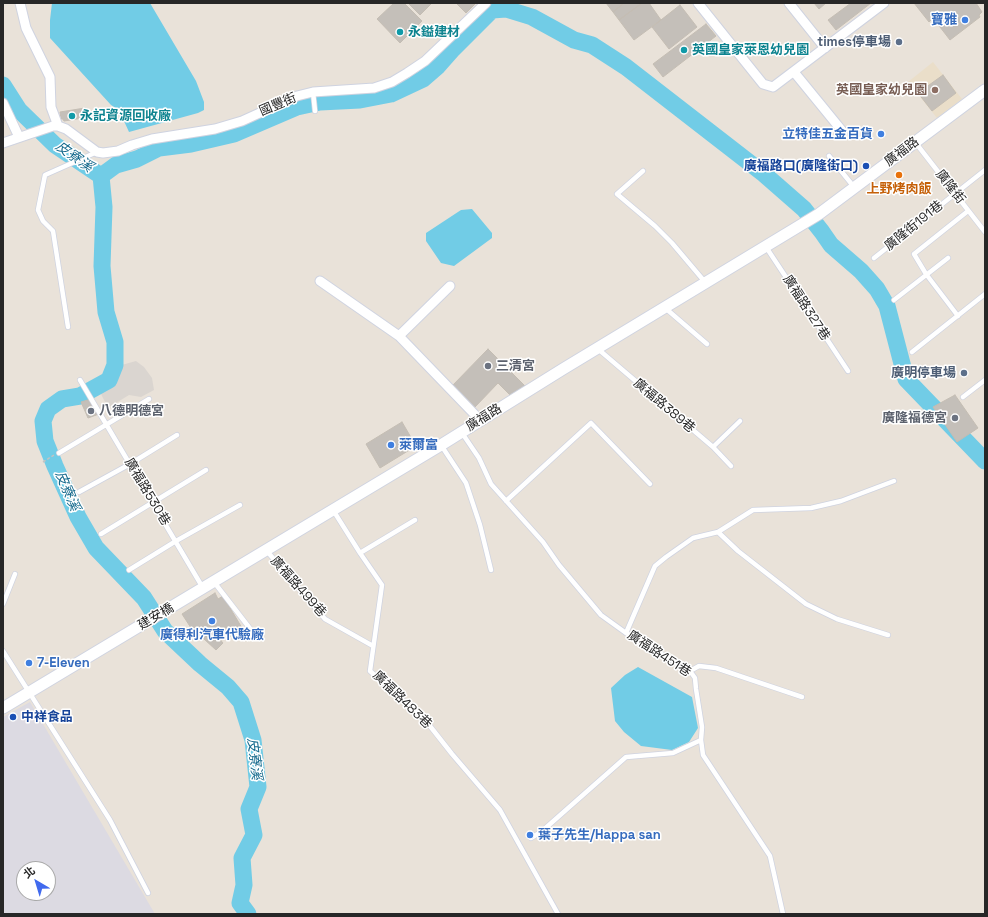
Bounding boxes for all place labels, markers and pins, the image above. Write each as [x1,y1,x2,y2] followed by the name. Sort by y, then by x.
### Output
[931,12,957,28] place label: 寶雅
[960,15,970,25] marker: 寶雅
[408,24,460,40] place label: 永鎰建材
[395,27,405,37] marker: 永鎰建材
[817,34,891,50] place label: times停車場
[894,37,904,47] marker: times停車場
[692,42,809,58] place label: 英國皇家萊恩幼兒園
[679,45,689,55] marker: 英國皇家萊恩幼兒園
[836,82,927,98] place label: 英國皇家幼兒園
[930,85,940,95] marker: 英國皇家幼兒園
[80,108,171,124] place label: 永記資源回收廠
[67,111,77,121] marker: 永記資源回收廠
[782,126,873,142] place label: 立特佳五金百貨
[876,129,886,139] marker: 立特佳五金百貨
[744,158,858,174] place label: 廣福路口(廣隆街口)
[861,161,871,171] marker: 廣福路口(廣隆街口)
[894,170,904,180] marker: 上野烤肉飯
[867,181,931,197] place label: 上野烤肉飯
[496,358,535,374] place label: 三清宮
[483,361,493,371] marker: 三清宮
[891,365,956,381] place label: 廣明停車場
[959,368,969,378] marker: 廣明停車場
[99,403,164,419] place label: 八德明德宮
[86,406,96,416] marker: 八德明德宮
[882,410,947,426] place label: 廣隆福德宮
[950,413,960,423] marker: 廣隆福德宮
[399,437,438,453] place label: 萊爾富
[386,440,396,450] marker: 萊爾富
[207,616,217,626] marker: 廣得利汽車代驗廠
[160,627,264,643] place label: 廣得利汽車代驗廠
[37,655,90,671] place label: 7-Eleven
[24,658,34,668] marker: 7-Eleven
[21,709,73,725] place label: 中祥食品
[8,712,18,722] marker: 中祥食品
[538,827,661,843] place label: 葉子先生/Happa san
[525,830,535,840] marker: 葉子先生/Happa san

